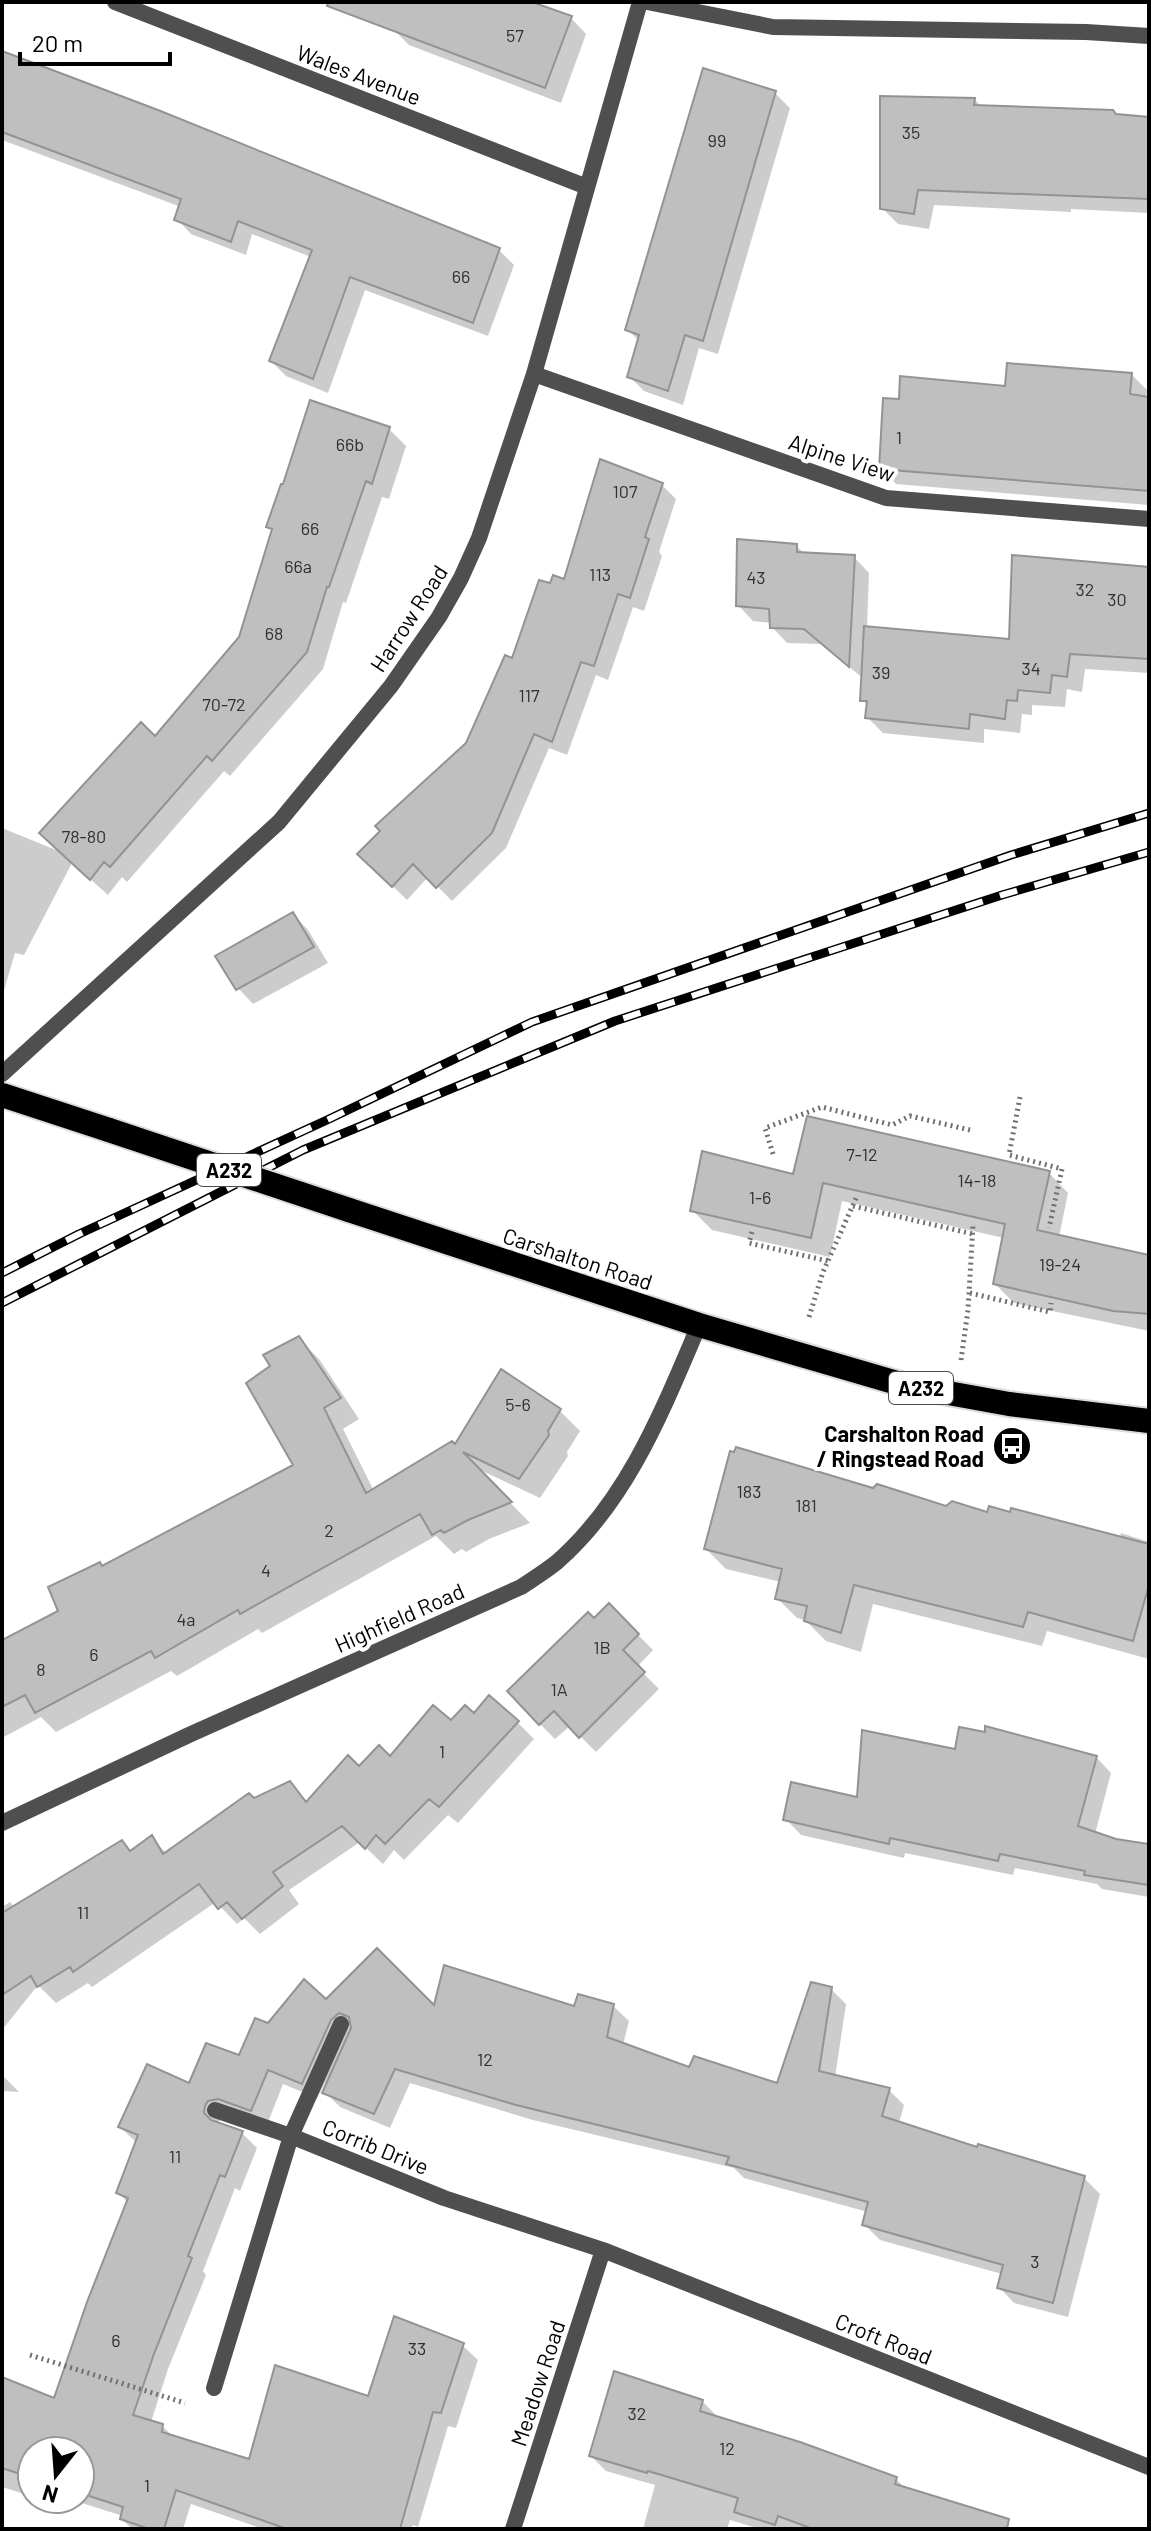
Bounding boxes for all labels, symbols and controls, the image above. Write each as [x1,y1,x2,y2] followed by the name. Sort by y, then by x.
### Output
[20,16,170,66] scale bar
[506,24,524,46] house number: 57
[32,28,83,57] text: 20 m
[293,38,425,110] street label: Wales Avenue
[902,121,920,143] house number: 35
[708,129,726,151] house number: 99
[452,265,470,287] house number: 66
[896,426,902,448] house number: 1
[786,428,898,486] street label: Alpine View
[336,433,364,455] house number: 66b
[613,480,638,502] house number: 107
[301,517,319,539] house number: 66
[284,555,312,577] house number: 66a
[364,560,452,676] street label: Harrow Road
[589,563,611,585] house number: 113
[746,566,766,588] house number: 43
[1076,578,1094,600] house number: 32
[1107,588,1127,610] house number: 30
[265,622,283,644] house number: 68
[1021,657,1041,679] house number: 34
[872,661,890,683] house number: 39
[518,684,540,706] house number: 117
[202,693,246,715] house number: 70-72
[62,825,106,847] house number: 78-80
[846,1143,878,1165] house number: 7-12
[197,1154,261,1186] road number: A232
[958,1169,997,1191] house number: 14-18
[749,1186,771,1208] house number: 1-6
[500,1222,656,1294] street label: Carshalton Road
[1039,1253,1081,1275] house number: 19-24
[889,1372,953,1404] road number: A232
[505,1393,531,1415] house number: 5-6
[817,1420,984,1471] place label: Carshalton Road / Ringstead Road
[991,1425,1033,1467] bus stop icon: Carshalton Road / Ringstead Road
[737,1480,761,1502] house number: 183
[795,1494,817,1516] house number: 181
[324,1519,334,1541] house number: 2
[261,1559,271,1581] house number: 4
[330,1577,468,1657] street label: Highfield Road
[176,1608,196,1630] house number: 4a
[593,1636,611,1658] house number: 1B
[89,1643,99,1665] house number: 6
[36,1658,46,1680] house number: 8
[550,1678,568,1700] house number: 1A
[439,1740,445,1762] house number: 1
[77,1901,89,1923] house number: 11
[477,2048,493,2070] house number: 12
[319,2113,433,2179] street label: Corrib Drive
[169,2145,181,2167] house number: 11
[1030,2250,1040,2272] house number: 3
[832,2307,936,2369] street label: Croft Road
[504,2317,570,2449] street label: Meadow Road
[111,2329,121,2351] house number: 6
[408,2337,426,2359] house number: 33
[628,2402,646,2424] house number: 32
[16,2435,96,2515] north arrow
[719,2437,735,2459] house number: 12
[144,2474,150,2496] house number: 1
[39,2481,61,2510] text: N

